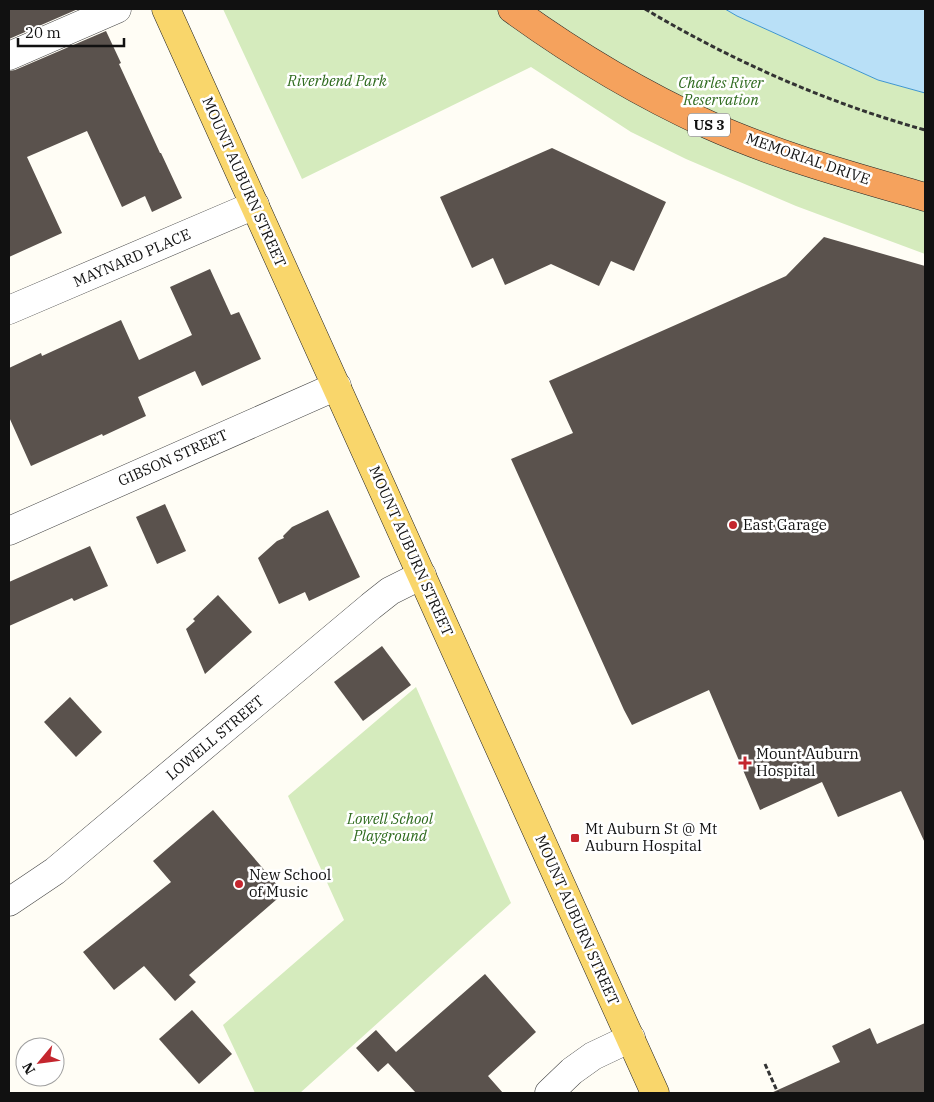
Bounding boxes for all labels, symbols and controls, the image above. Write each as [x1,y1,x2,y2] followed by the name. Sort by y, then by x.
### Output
[18,15,124,47] scale bar
[25,23,61,42] text: 20 m
[286,71,387,90] park label: Riverbend Park
[678,73,764,109] park label: Charles River Reservation
[198,94,291,270] street label: MOUNT AUBURN STREET
[688,114,730,136] road number: US 3
[744,128,873,189] street label: MEMORIAL DRIVE
[70,224,193,291] street label: MAYNARD PLACE
[115,425,231,490] street label: GIBSON STREET
[365,463,458,639] street label: MOUNT AUBURN STREET
[743,515,827,534] place label: East Garage
[727,519,739,531] marker: East Garage
[162,691,268,784] street label: LOWELL STREET
[756,744,859,780] place label: Mount Auburn Hospital
[738,756,752,770] marker: Mount Auburn Hospital
[346,809,434,845] park label: Lowell School Playground
[585,819,717,855] place label: Mt Auburn St @ Mt Auburn Hospital
[531,832,624,1008] street label: MOUNT AUBURN STREET
[569,832,581,844] marker: Mt Auburn St @ Mt Auburn Hospital
[249,865,331,901] place label: New School of Music
[233,878,245,890] marker: New School of Music
[15,1037,65,1087] north arrow
[18,1059,39,1078] text: N

